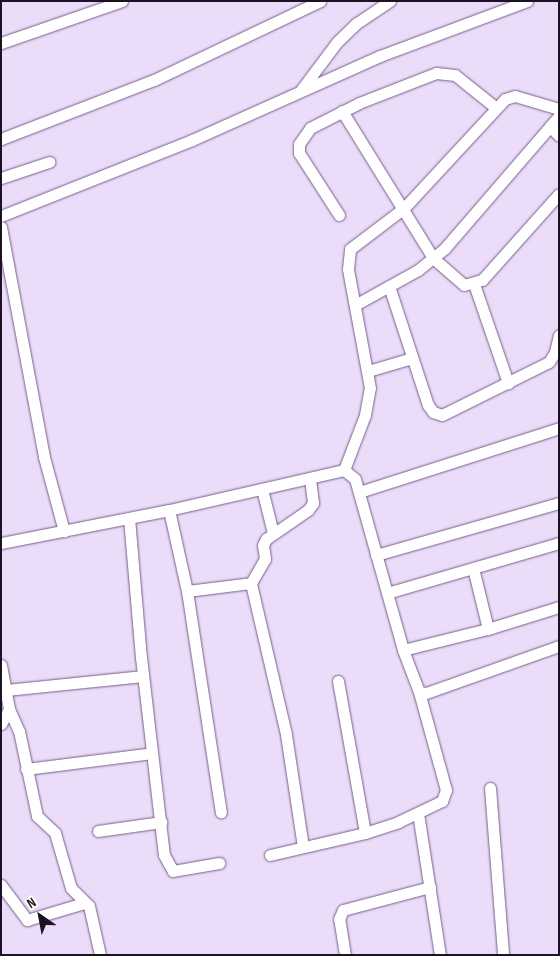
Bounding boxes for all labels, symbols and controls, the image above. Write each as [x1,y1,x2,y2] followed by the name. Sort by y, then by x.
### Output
[15,891,65,941] north arrow
[24,894,39,912] text: N

